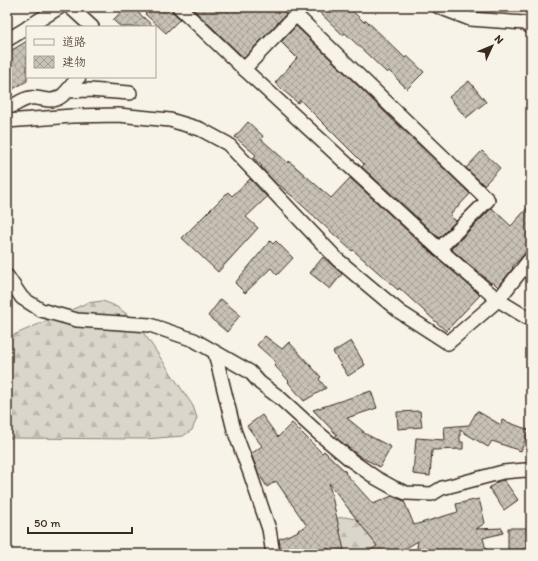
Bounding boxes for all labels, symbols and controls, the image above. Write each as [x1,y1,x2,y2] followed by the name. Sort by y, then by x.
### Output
[26,26,156,78] legend
[472,26,512,66] north arrow
[492,32,506,47] text: N
[62,35,86,49] text: 道路
[62,55,86,69] text: 建物
[28,509,132,535] scale bar
[34,516,60,530] text: 50 m

